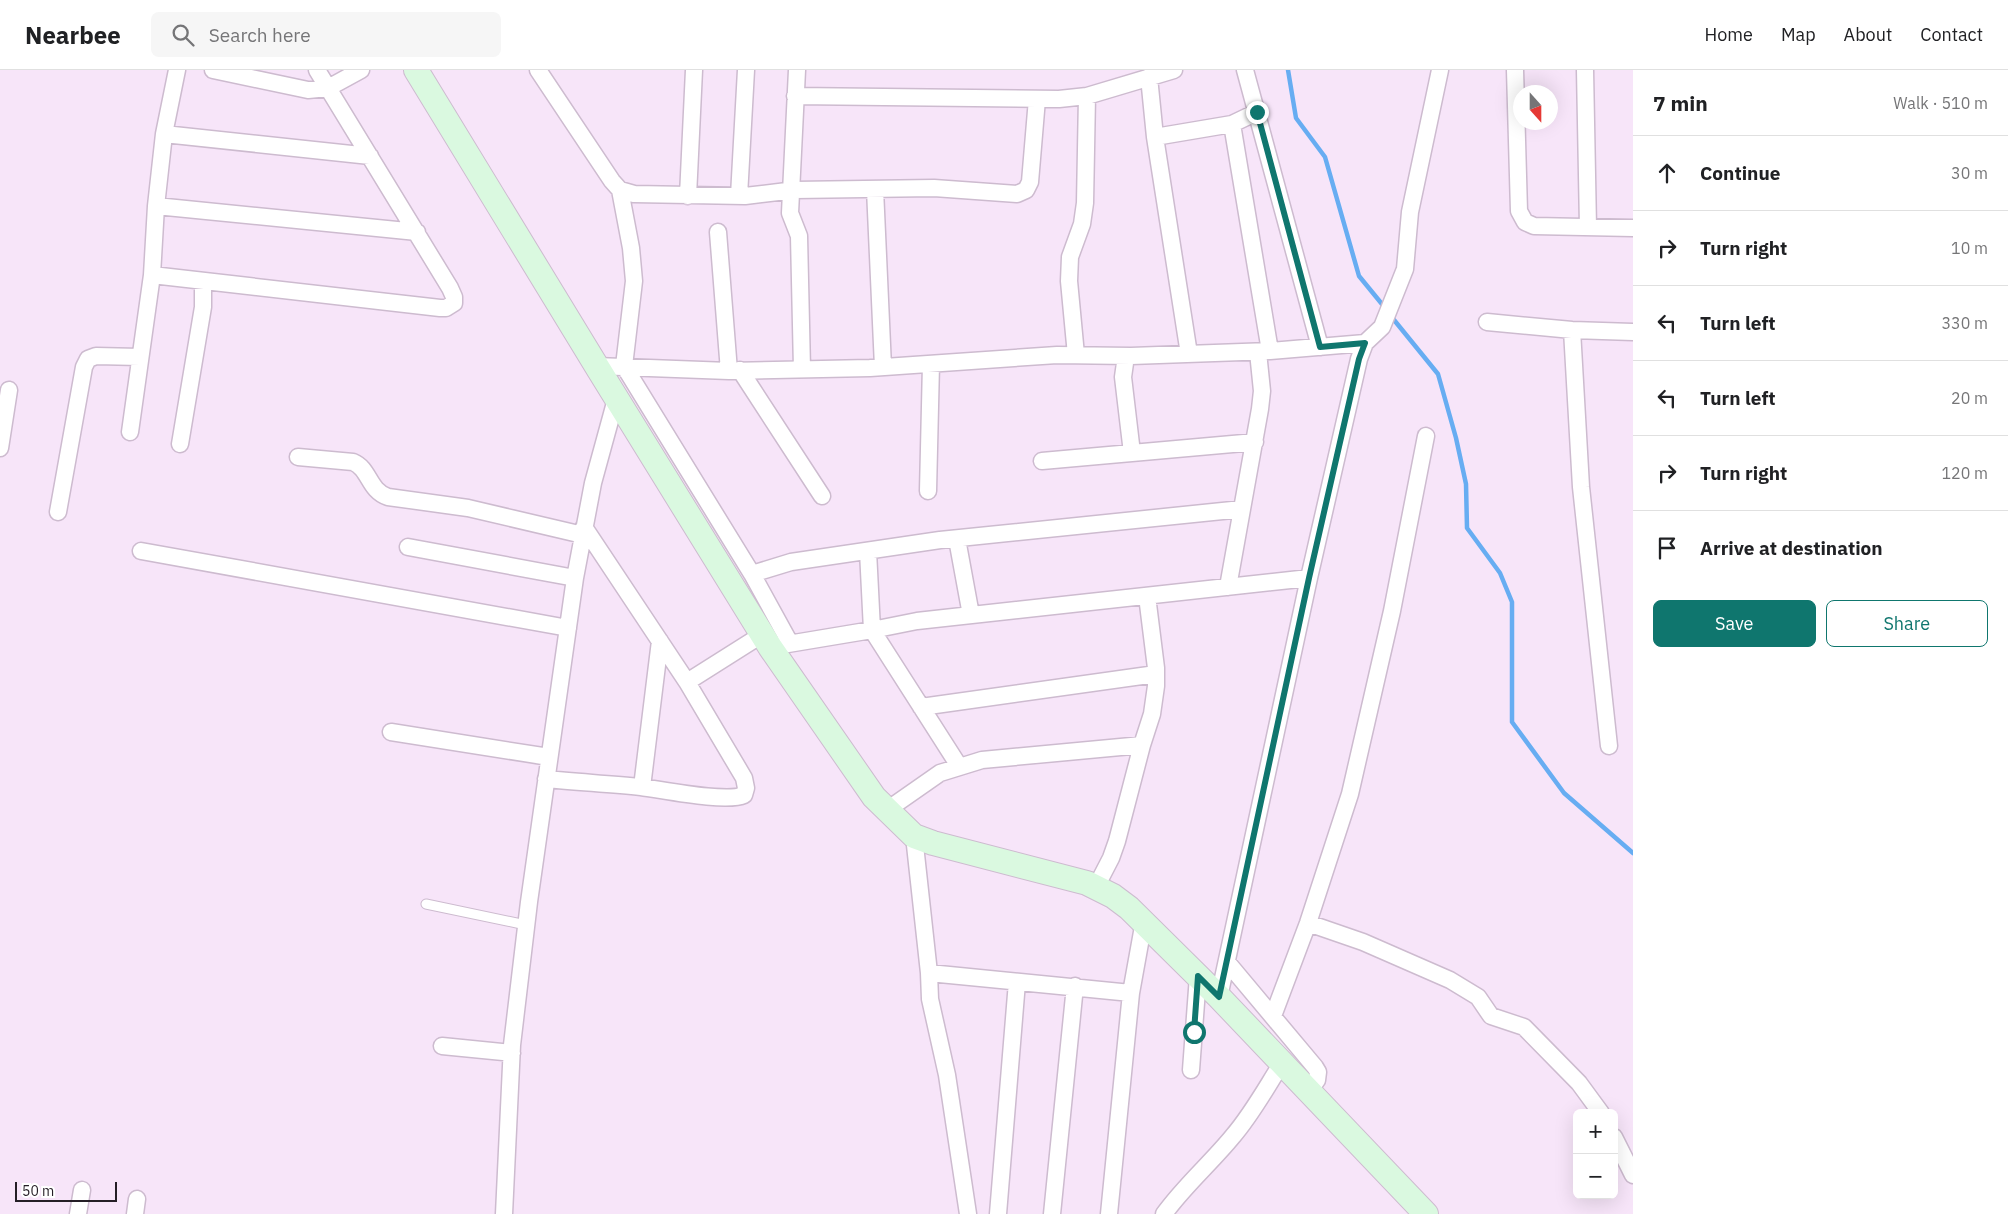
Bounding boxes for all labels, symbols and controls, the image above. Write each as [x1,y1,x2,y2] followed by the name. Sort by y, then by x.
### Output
[151,12,501,57] search box
[25,19,121,51] text: Nearbee
[169,21,197,49] icon: search
[209,23,311,47] text: Search here
[1705,23,1753,46] text: Home
[1781,23,1816,46] text: Map
[1844,23,1892,46] text: About
[1920,23,1983,46] text: Contact
[1513,85,1558,130] north arrow
[1653,89,1708,117] text: 7 min
[1893,93,1988,113] text: Walk · 510 m
[1246,101,1269,124] route end
[1653,159,1681,187] icon: ahead
[1700,161,1780,185] text: Continue
[1951,163,1988,183] text: 30 m
[1653,234,1681,262] icon: right
[1700,236,1787,260] text: Turn right
[1951,238,1988,258] text: 10 m
[1653,309,1681,337] icon: left
[1700,311,1776,335] text: Turn left
[1941,313,1988,333] text: 330 m
[1653,384,1681,412] icon: left
[1700,386,1776,410] text: Turn left
[1951,388,1988,408] text: 20 m
[1653,459,1681,487] icon: right
[1700,461,1787,485] text: Turn right
[1941,463,1988,483] text: 120 m
[1653,534,1681,562] icon: arrive
[1700,536,1883,560] text: Arrive at destination
[1653,600,1816,647] button: Save
[1826,600,1988,647] button: Share
[1183,1021,1206,1044] route start
[1573,1109,1618,1199] map controls
[1573,1109,1618,1154] button: +
[1573,1154,1618,1199] button: −
[15,1179,118,1202] scale bar
[22,1182,54,1200] text: 50 m

